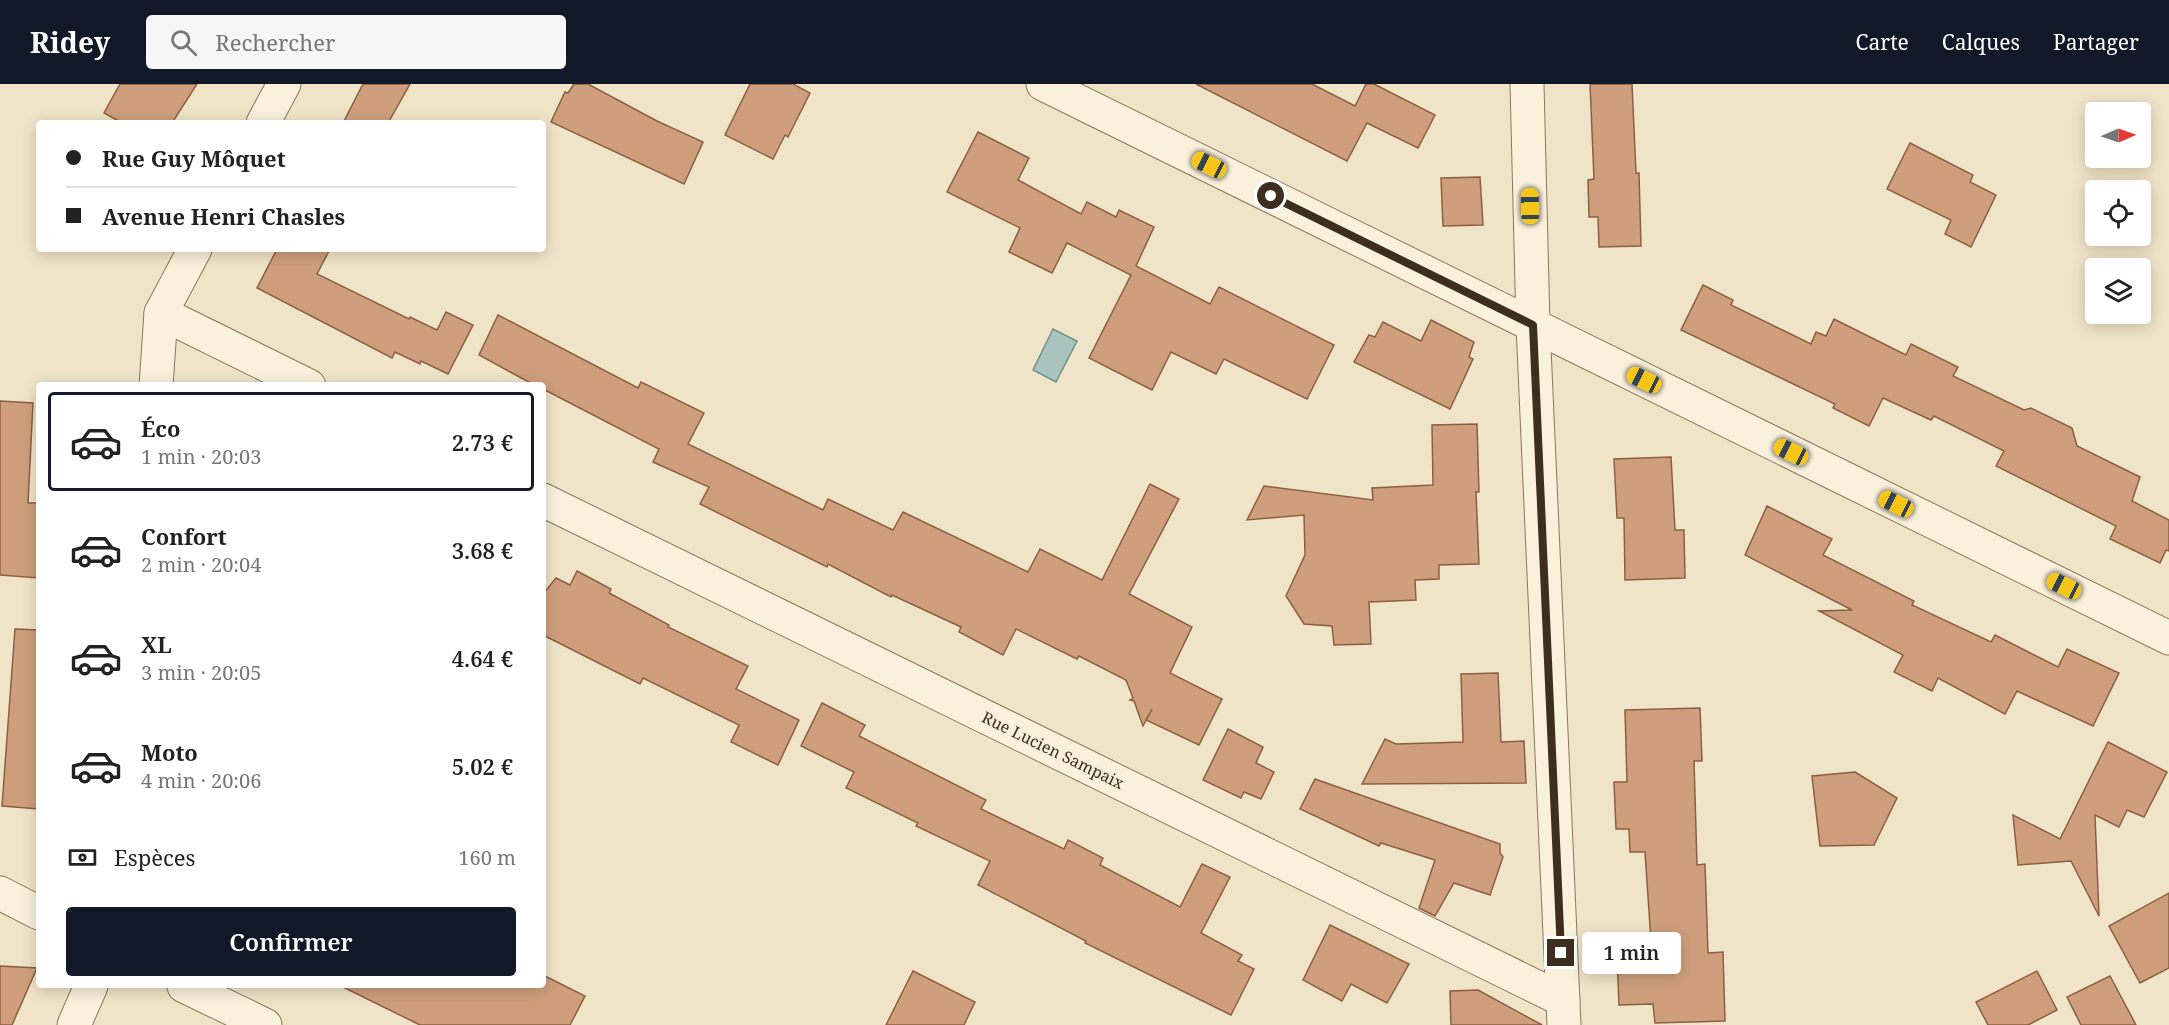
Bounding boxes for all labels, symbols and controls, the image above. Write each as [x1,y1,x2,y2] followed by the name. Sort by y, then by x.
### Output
[146,15,566,69] search box
[30,23,110,61] text: Ridey
[167,26,200,59] icon: search
[215,27,335,57] text: Rechercher
[1856,28,1909,56] text: Carte
[1942,28,2020,56] text: Calques
[2053,28,2139,56] text: Partager
[2085,102,2151,168] north arrow
[2085,102,2151,324] map controls
[102,143,286,173] text: Rue Guy Môquet
[1189,149,1229,181] car
[2085,180,2151,246] button: locate
[1257,182,1284,209] route start
[1521,188,1539,224] car
[102,201,345,231] text: Avenue Henri Chasles
[2085,258,2151,324] button: layers
[1624,364,1664,396] car
[141,413,180,443] text: Éco
[69,415,123,469] icon: car
[452,427,513,457] text: 2.73 €
[1771,436,1811,468] car
[141,443,261,470] text: 1 min · 20:03
[1876,488,1916,520] car
[141,521,227,551] text: Confort
[69,523,123,577] icon: car
[452,535,513,565] text: 3.68 €
[141,551,261,578] text: 2 min · 20:04
[2044,570,2084,602] car
[141,629,172,659] text: XL
[69,631,123,685] icon: car
[452,643,513,673] text: 4.64 €
[141,659,261,686] text: 3 min · 20:05
[978,706,1128,794] street label: Rue Lucien Sampaix
[141,737,198,767] text: Moto
[69,739,123,793] icon: car
[452,751,513,781] text: 5.02 €
[141,767,261,794] text: 4 min · 20:06
[66,841,99,874] icon: cash
[114,842,195,872] text: Espèces
[458,844,516,871] text: 160 m
[66,907,516,976] button: Confirmer
[1582,932,1681,974] callout: 1 min
[1547,939,1574,966] route end
[1604,939,1659,966] text: 1 min

